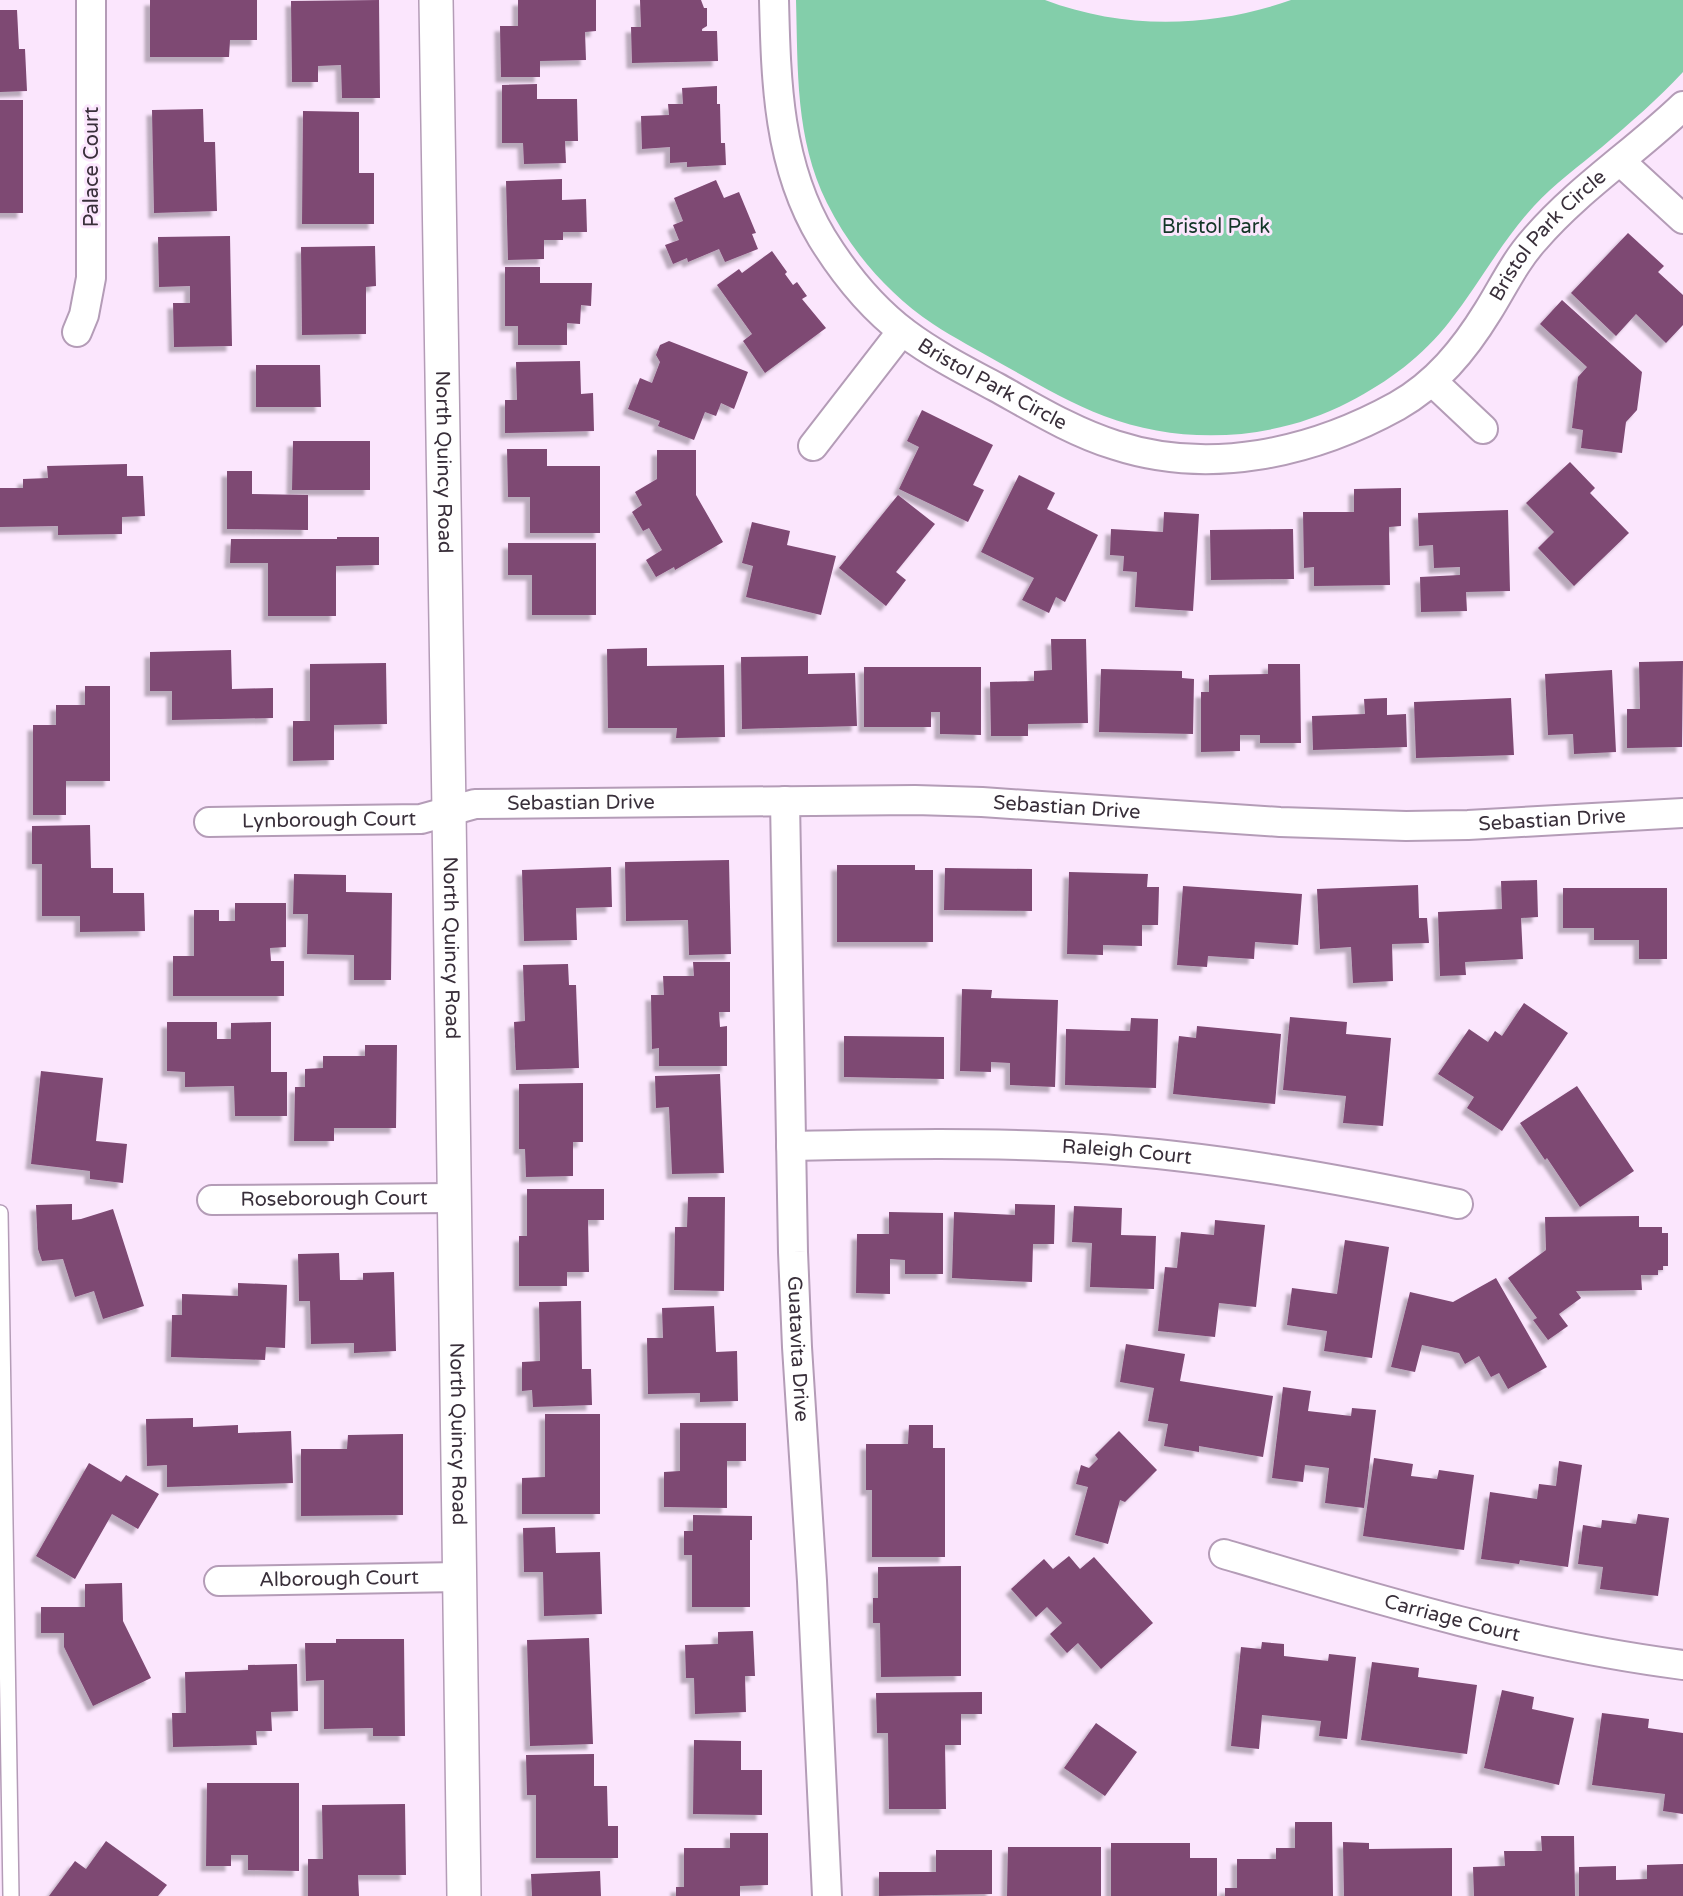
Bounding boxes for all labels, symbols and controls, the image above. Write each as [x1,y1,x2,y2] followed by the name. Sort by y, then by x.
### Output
[80,106,104,227] street label: Palace Court
[1485,165,1611,305] street label: Bristol Park Circle
[1162,215,1270,239] park label: Bristol Park
[913,333,1071,436] street label: Bristol Park Circle
[430,370,457,554] street label: North Quincy Road
[507,790,655,816] street label: Sebastian Drive
[992,791,1141,825] street label: Sebastian Drive
[1478,804,1626,836] street label: Sebastian Drive
[242,807,417,834] street label: Lynborough Court
[438,856,464,1040] street label: North Quincy Road
[1061,1135,1193,1170] street label: Raleigh Court
[240,1186,428,1212] street label: Roseborough Court
[782,1275,814,1422] street label: Guatavita Drive
[444,1342,471,1526] street label: North Quincy Road
[259,1566,419,1592] street label: Alborough Court
[1381,1589,1523,1647] street label: Carriage Court

